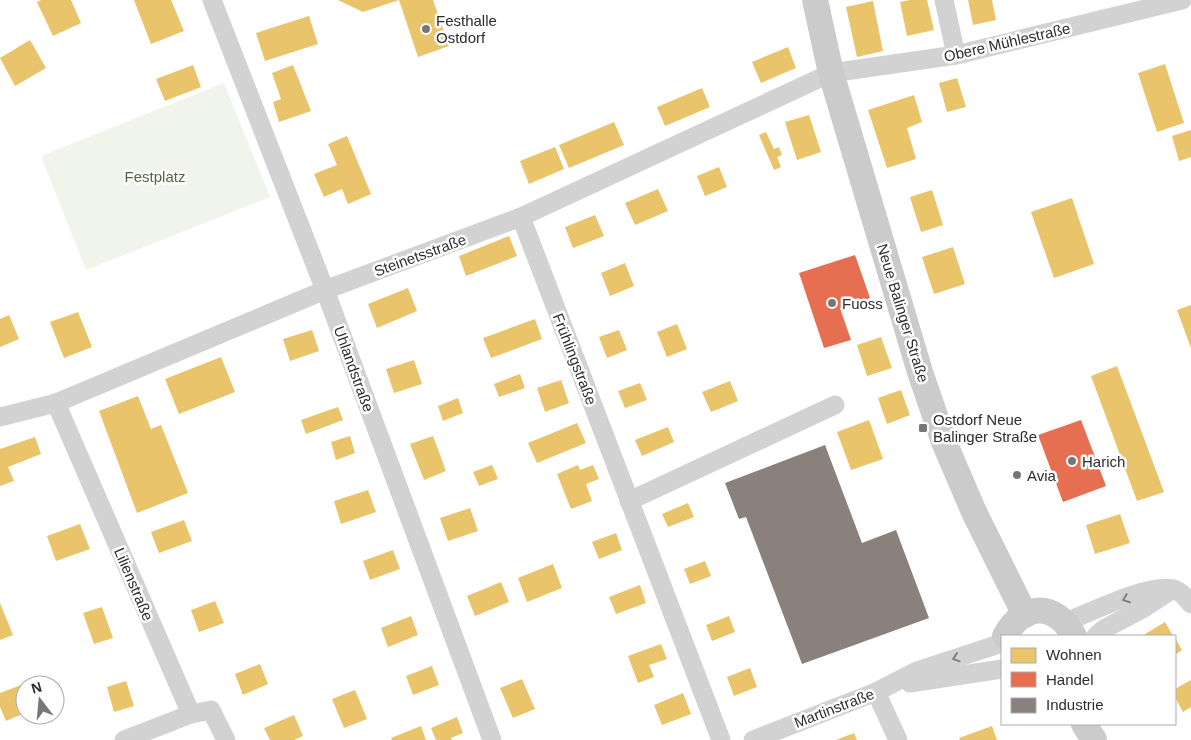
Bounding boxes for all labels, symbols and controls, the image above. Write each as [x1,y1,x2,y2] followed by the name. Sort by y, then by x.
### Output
[436,12,497,46] place label: Festhalle Ostdorf
[942,19,1072,65] street label: Obere Mühlestraße
[420,23,432,35] marker: Festhalle Ostdorf
[125,168,185,185] park label: Festplatz
[372,230,468,280] street label: Steinetsstraße
[874,242,932,384] street label: Neue Balinger Straße
[842,295,883,312] place label: Fuoss
[826,297,838,309] marker: Fuoss
[550,311,600,407] street label: Frühlingstraße
[331,324,377,414] street label: Uhlandstraße
[933,411,1037,445] place label: Ostdorf Neue Balinger Straße
[917,422,929,434] marker: Ostdorf Neue Balinger Straße
[1082,453,1125,470] place label: Harich
[1066,455,1078,467] marker: Harich
[1027,467,1057,484] place label: Avia
[1011,469,1023,481] marker: Avia
[111,545,157,623] street label: Lilienstraße
[1122,592,1131,603] one-way arrow
[1001,635,1176,725] legend
[1046,646,1102,663] text: Wohnen
[952,653,961,663] one-way arrow
[1046,671,1094,688] text: Handel
[15,675,65,725] north arrow
[29,678,43,697] text: N
[792,685,876,731] street label: Martinstraße
[1046,696,1104,713] text: Industrie

